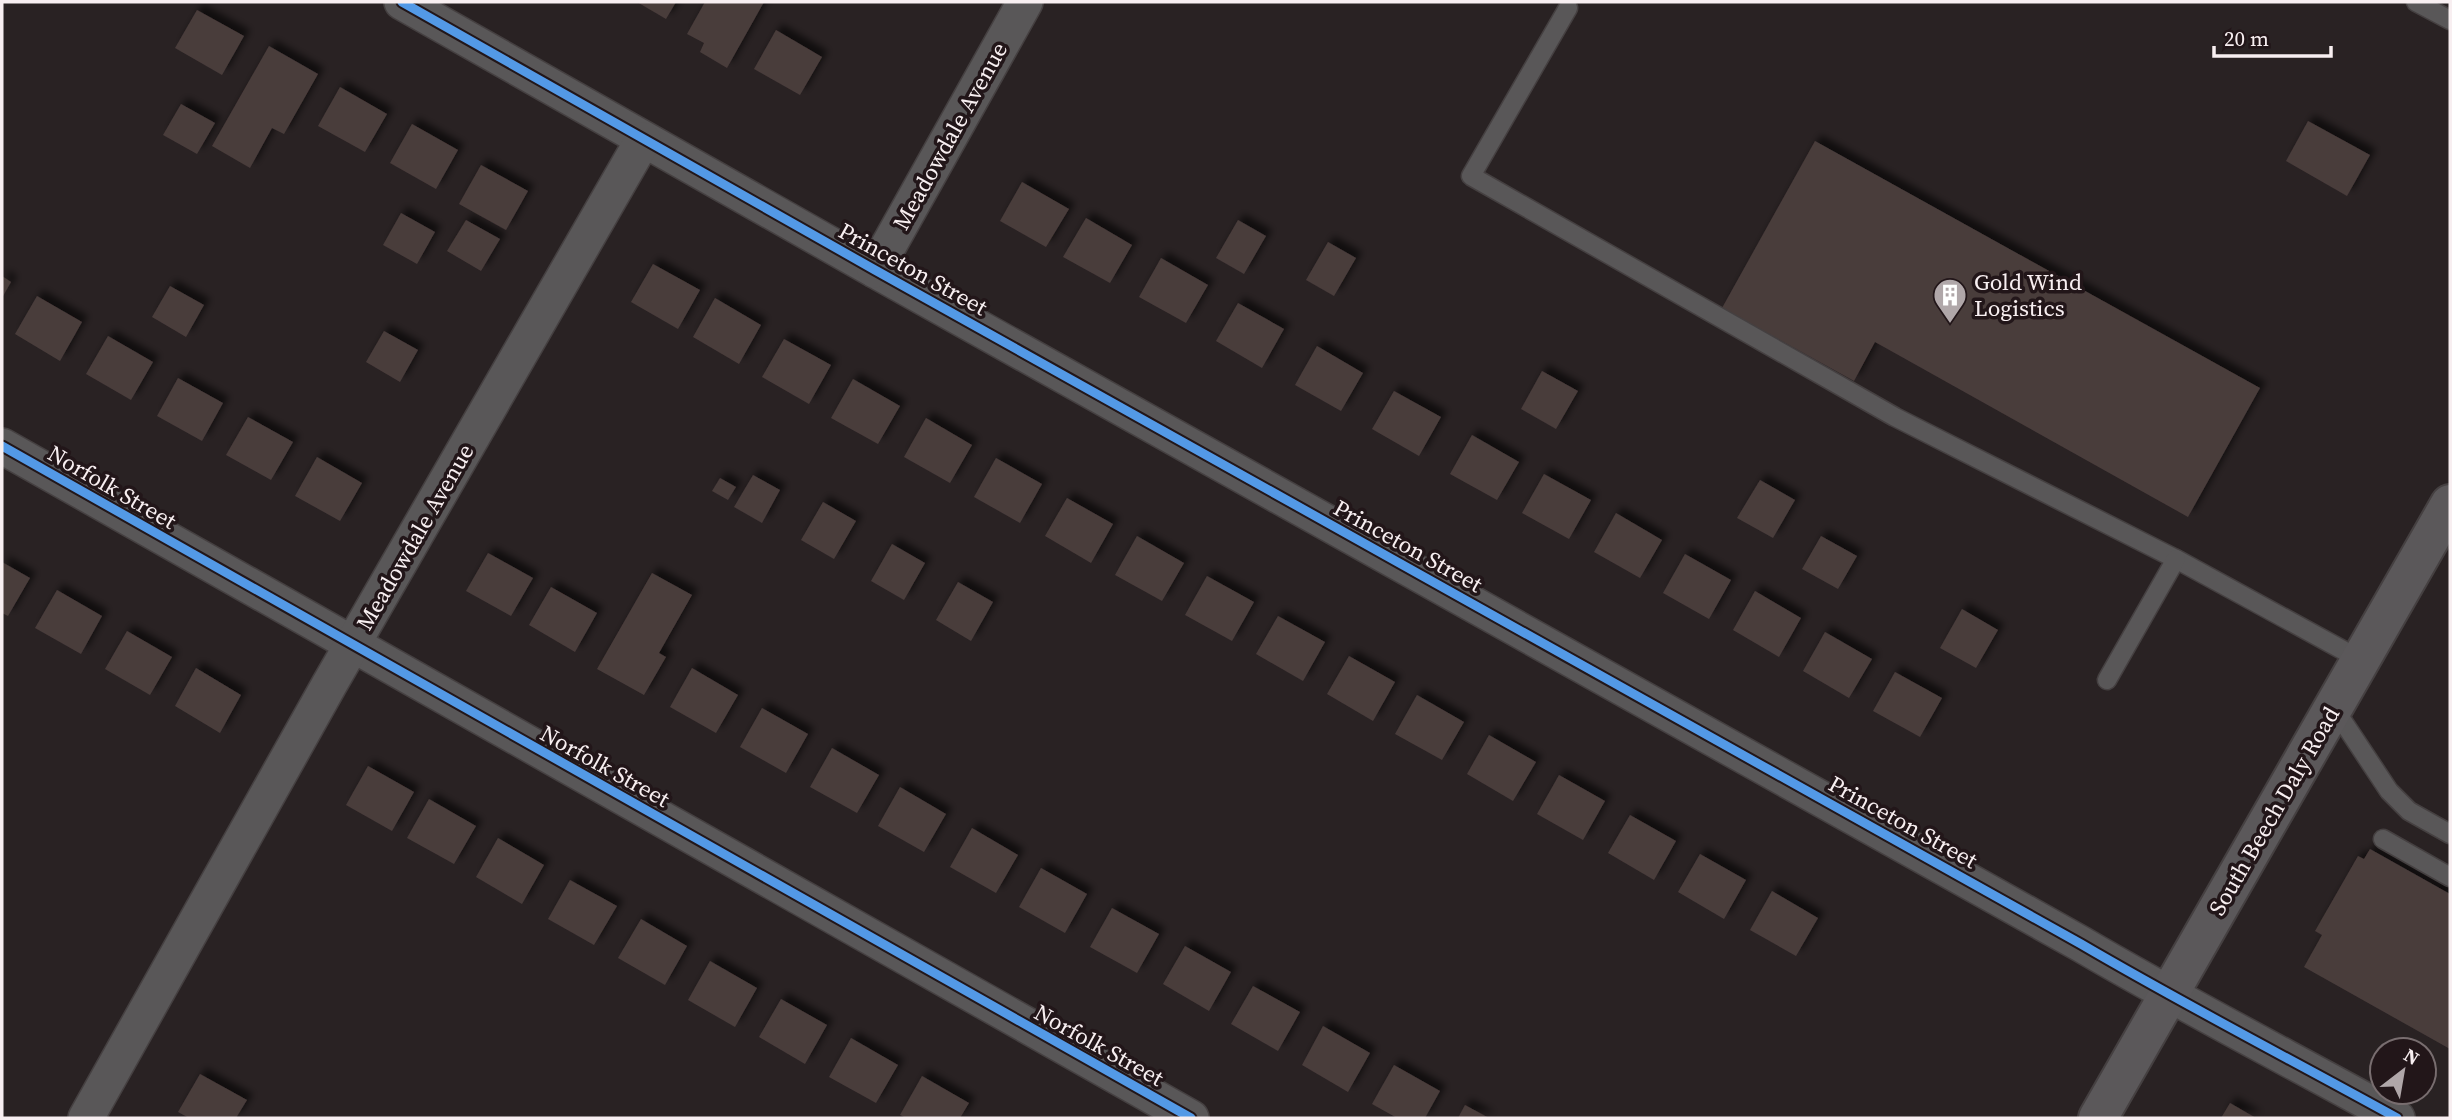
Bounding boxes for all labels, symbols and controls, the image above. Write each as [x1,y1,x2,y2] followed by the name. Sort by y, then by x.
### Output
[2214,14,2331,58] scale bar
[2224,24,2269,53] text: 20 m
[885,36,1015,236] street label: Meadowdale Avenue
[833,215,994,323] street label: Princeton Street
[1974,266,2082,324] place label: Gold Wind Logistics
[1931,276,1969,325] building icon: Gold Wind Logistics
[42,437,183,537] street label: Norfolk Street
[349,438,481,636] street label: Meadowdale Avenue
[1328,492,1489,600] street label: Princeton Street
[2201,701,2347,921] street label: South Beech Daly Road
[535,717,676,815] street label: Norfolk Street
[1823,768,1984,876] street label: Princeton Street
[1029,996,1170,1094] street label: Norfolk Street
[2368,1036,2438,1106] north arrow
[2399,1042,2425,1071] text: N

